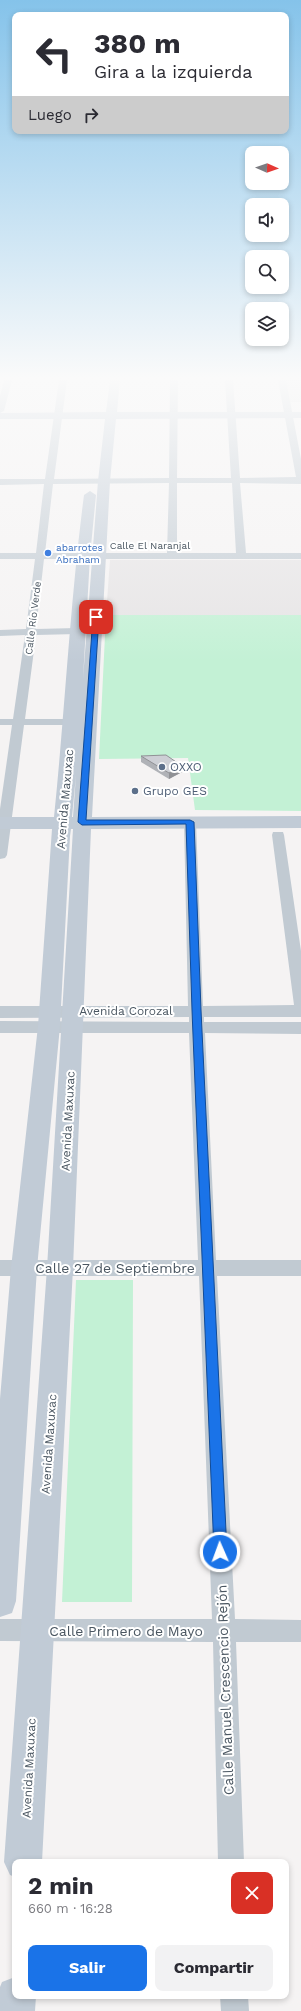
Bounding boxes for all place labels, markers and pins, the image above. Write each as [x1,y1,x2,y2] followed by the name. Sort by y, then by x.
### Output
[56,542,103,565] place label: abarrotes Abraham
[43,548,53,558] marker: abarrotes Abraham
[79,600,113,634] pin
[170,760,202,774] place label: OXXO
[157,762,167,772] marker: OXXO
[143,784,207,798] place label: Grupo GES
[130,786,140,796] marker: Grupo GES

